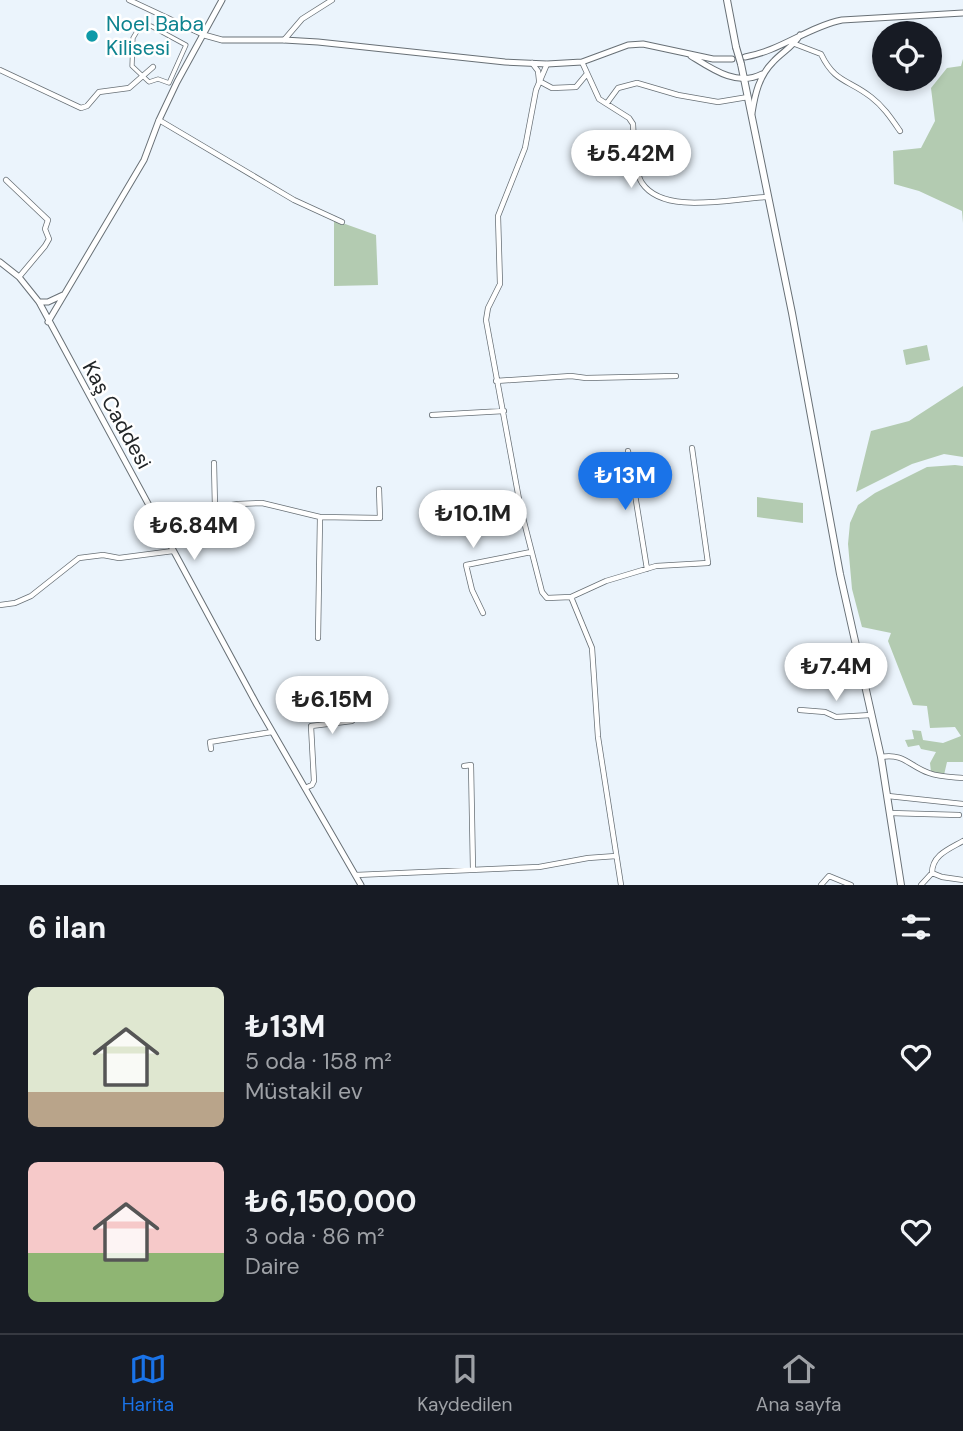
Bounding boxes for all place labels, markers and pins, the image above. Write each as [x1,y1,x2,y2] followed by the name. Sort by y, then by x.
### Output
[106,10,204,62] place label: Noel Baba Kilisesi
[84,28,100,44] marker: Noel Baba Kilisesi
[574,130,688,190] pin: ₺5.42M
[584,452,666,512] pin: ₺13M
[416,490,530,550] pin: ₺10.1M
[137,503,251,562] pin: ₺6.84M
[787,644,885,703] pin: ₺7.4M
[275,676,389,736] pin: ₺6.15M

